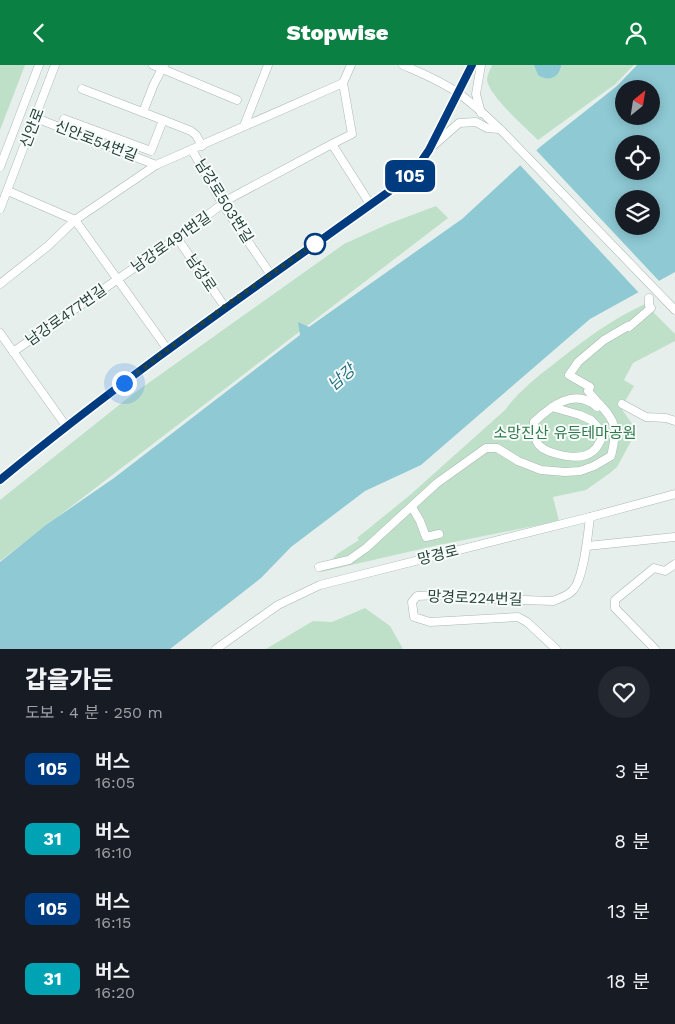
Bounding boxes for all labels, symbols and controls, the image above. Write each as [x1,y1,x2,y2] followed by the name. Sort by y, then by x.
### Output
[25,19,53,47] icon: back
[622,19,650,47] icon: person
[286,20,389,45] text: Stopwise
[615,80,660,125] north arrow
[615,80,660,235] map controls
[16,105,48,151] street label: 신안로
[52,117,140,165] street label: 신안로54번길
[615,135,660,180] button: locate
[191,156,257,246] street label: 남강로503번길
[381,160,439,192] line badge: 105
[395,165,425,186] text: 105
[615,190,660,235] button: layers
[128,208,214,276] street label: 남강로491번길
[304,233,326,255] unlabelled marker
[182,251,220,295] street label: 남강로
[22,281,110,349] street label: 남강로477번길
[324,359,360,394] water label: 남강
[112,371,137,396] your location
[493,424,637,442] park label: 소망진산 유등테마공원
[416,541,460,569] street label: 망경로
[427,587,523,609] street label: 망경로224번길
[25,666,113,694] text: 갑을가든
[598,666,650,718] button: heart
[25,703,163,722] text: 도보 · 4 분 · 250 m
[95,750,130,773] text: 버스
[38,758,67,779] text: 105
[615,760,650,783] text: 3 분
[95,773,135,792] text: 16:05
[95,820,130,843] text: 버스
[43,828,62,849] text: 31
[614,830,650,853] text: 8 분
[95,843,132,862] text: 16:10
[95,890,130,913] text: 버스
[38,898,67,919] text: 105
[608,900,650,923] text: 13 분
[95,913,131,932] text: 16:15
[95,960,130,983] text: 버스
[43,968,62,989] text: 31
[607,970,650,993] text: 18 분
[95,983,135,1002] text: 16:20

